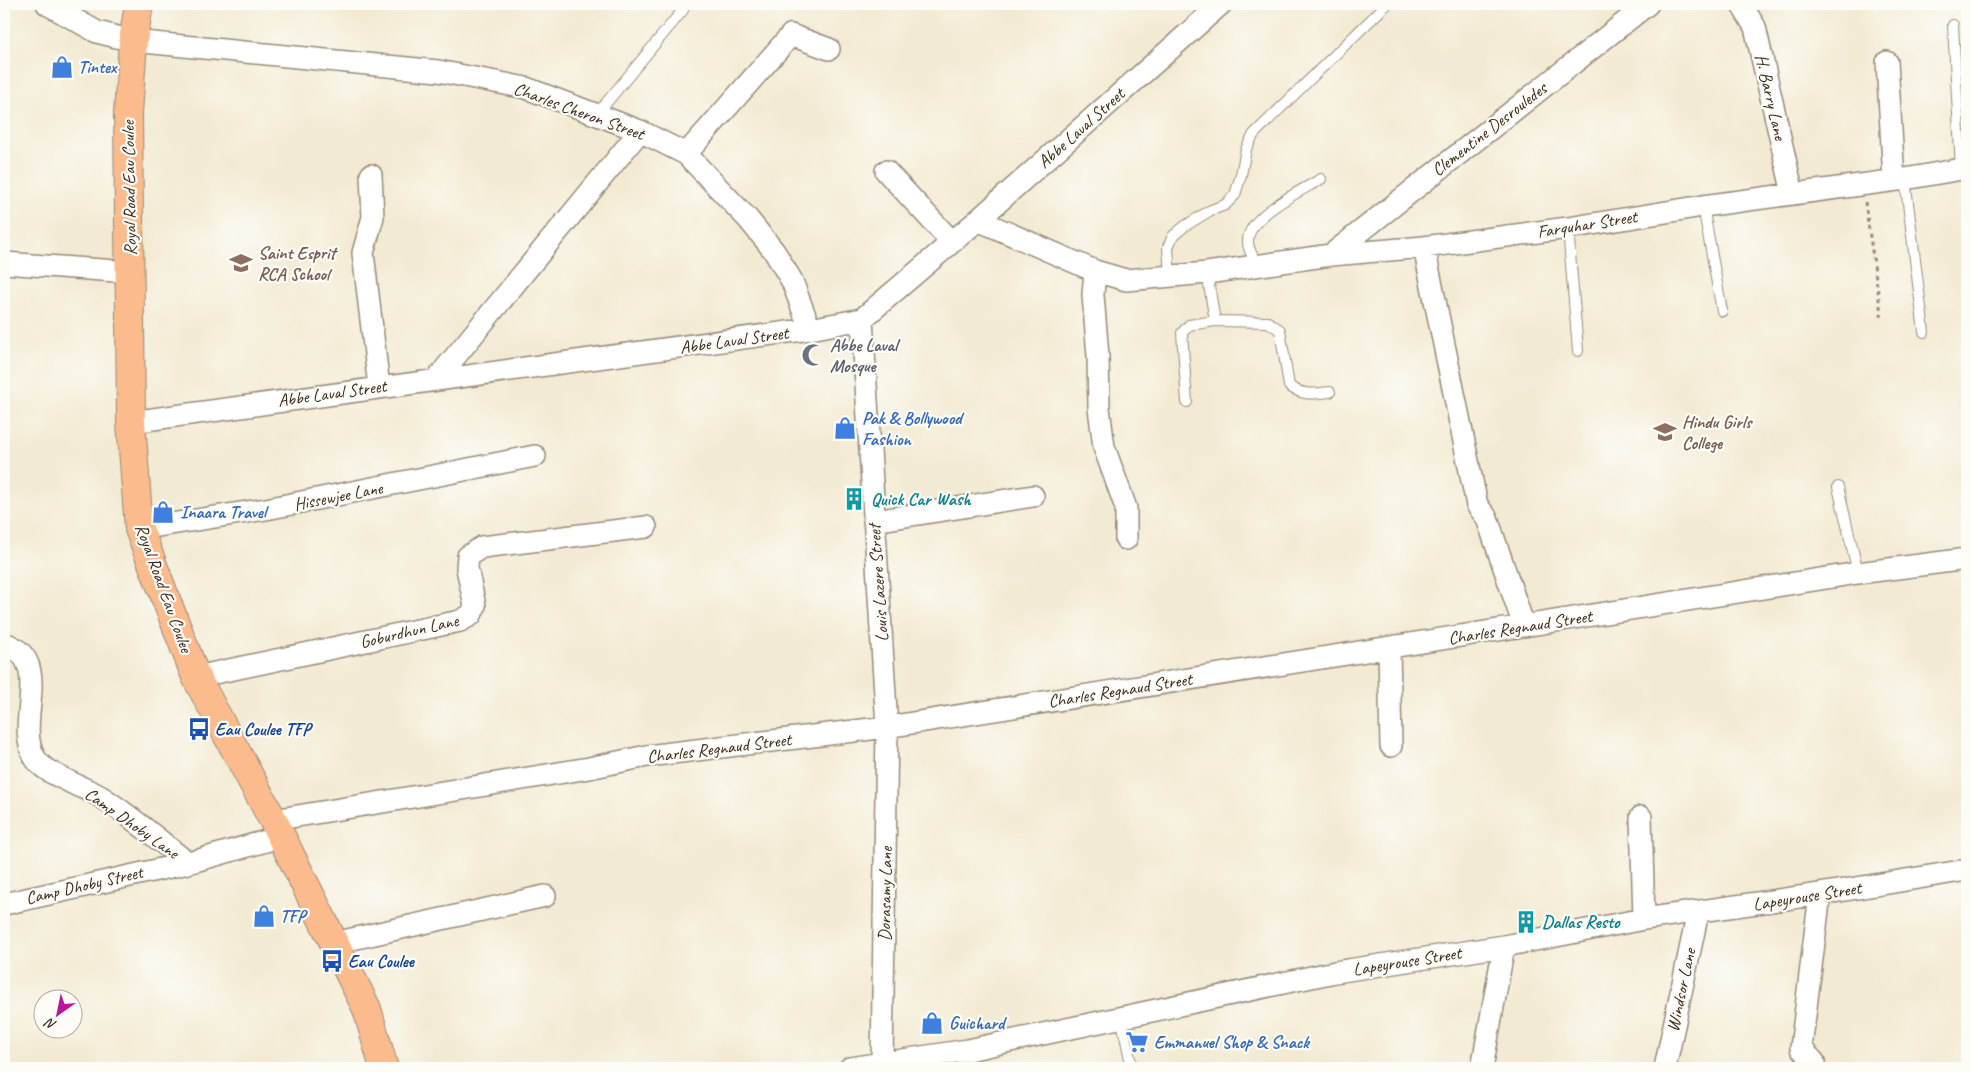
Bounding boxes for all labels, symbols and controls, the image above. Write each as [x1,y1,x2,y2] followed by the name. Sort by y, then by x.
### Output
[1750,52,1792,143] street label: H. Barry Lane
[49,54,75,80] shop icon: Tintex
[78,56,118,78] place label: Tintex
[1427,76,1552,181] street label: Clementine Desrouledes
[511,77,649,146] street label: Charles Cheron Street
[1033,82,1131,173] street label: Abbe Laval Street
[117,119,141,256] street label: Royal Road Eau Coulee
[1536,205,1640,243] street label: Farquhar Street
[258,242,339,285] place label: Saint Esprit RCA School
[228,250,254,276] school or university icon: Saint Esprit RCA School
[678,321,792,359] street label: Abbe Laval Street
[830,334,901,377] place label: Abbe Laval Mosque
[800,342,826,368] mosque icon: Abbe Laval Mosque
[276,374,390,412] street label: Abbe Laval Street
[862,407,965,450] place label: Pak & Bollywood Fashion
[1682,411,1753,454] place label: Hindu Girls College
[832,415,858,441] shop icon: Pak & Bollywood Fashion
[1652,419,1678,445] school or university icon: Hindu Girls College
[292,476,385,515] street label: Hissewjee Lane
[841,486,867,512] building icon: Quick Car Wash
[871,488,971,510] place label: Quick Car Wash
[150,499,176,525] shop icon: Inaara Travel
[180,501,270,523] place label: Inaara Travel
[131,521,198,656] street label: Royal Road Eau Coulee
[863,521,893,642] street label: Louis Lazere Street
[1447,604,1595,649] street label: Charles Regnaud Street
[358,609,461,653] street label: Goburdhun Lane
[1047,667,1195,712] street label: Charles Regnaud Street
[186,716,212,742] bus stop icon: Eau Coulee TFP
[215,718,314,740] place label: Eau Coulee TFP
[646,728,794,768] street label: Charles Regnaud Street
[81,782,184,864] street label: Camp Dhoby Lane
[873,846,897,941] street label: Dorasamy Lane
[23,860,147,909] street label: Camp Dhoby Street
[1751,876,1865,915] street label: Lapeyrouse Street
[251,903,277,929] shop icon: TFP
[280,905,309,927] place label: TFP
[1513,909,1539,935] building icon: Dallas Resto
[1542,911,1621,933] place label: Dallas Resto
[1351,941,1465,980] street label: Lapeyrouse Street
[1661,945,1701,1034] street label: Windsor Lane
[319,948,345,974] bus stop icon: Eau Coulee
[348,950,416,972] place label: Eau Coulee
[32,990,82,1040] north arrow
[919,1010,945,1036] shop icon: Guichard
[949,1012,1007,1034] place label: Guichard
[41,1014,59,1034] text: N
[1124,1029,1150,1055] supermarket icon: Emmanuel Shop & Snack
[1154,1031,1311,1053] place label: Emmanuel Shop & Snack

